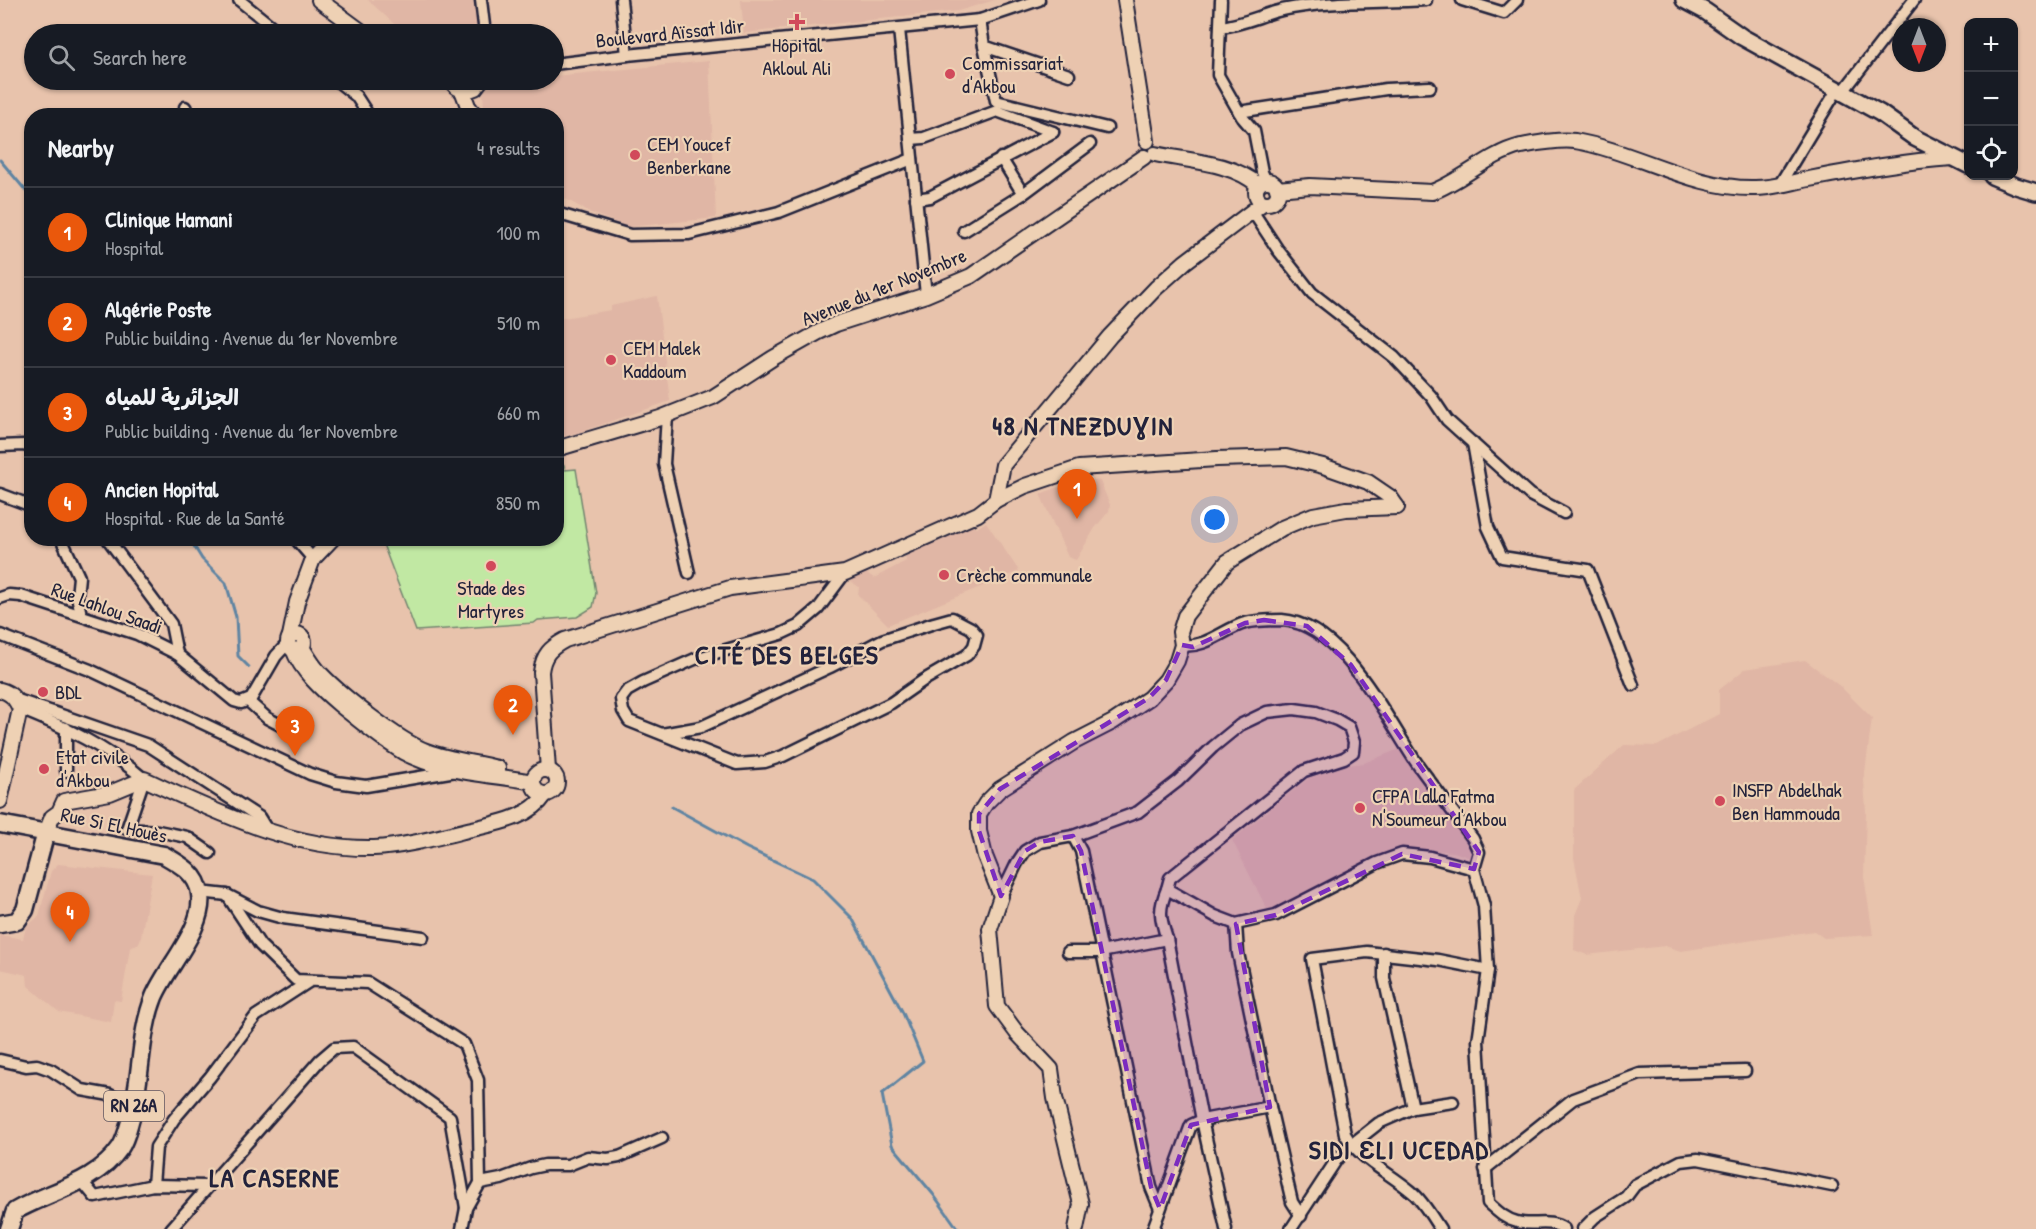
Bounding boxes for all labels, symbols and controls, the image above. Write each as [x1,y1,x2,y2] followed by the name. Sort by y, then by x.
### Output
[594,11,746,54] street label: Boulevard Aïssat Idir
[788,13,806,31] marker: Hôpital Akloul Ali
[1892,18,1946,72] north arrow
[1964,18,2018,180] map controls
[1964,18,2018,72] button: +
[24,24,564,90] search box
[763,31,831,81] place label: Hôpital Akloul Ali
[45,41,78,74] icon: search
[93,42,187,72] text: Search here
[962,49,1064,99] place label: Commissariat d'Akbou
[943,67,957,81] marker: Commissariat d'Akbou
[1964,72,2018,126] button: −
[1964,126,2018,180] button: locate
[48,130,114,165] text: Nearby
[647,130,731,180] place label: CEM Youcef Benberkane
[477,134,540,161] text: 4 results
[628,148,642,162] marker: CEM Youcef Benberkane
[105,204,233,234] text: Clinique Hamani
[64,219,71,246] text: 1
[497,219,540,246] text: 100 m
[105,234,163,261] text: Hospital
[797,241,970,332] street label: Avenue du 1er Novembre
[105,294,212,324] text: Algérie Poste
[63,309,72,336] text: 2
[497,309,540,336] text: 510 m
[105,324,398,351] text: Public building · Avenue du 1er Novembre
[623,334,701,384] place label: CEM Malek Kaddoum
[604,353,618,367] marker: CEM Malek Kaddoum
[105,382,239,412] text: الجزائرية للمياه
[63,399,72,426] text: 3
[497,399,540,426] text: 660 m
[992,408,1174,443] district label: 48 N TNEZDUƔIN
[105,417,398,444] text: Public building · Avenue du 1er Novembre
[1058,470,1096,519] pin: 1
[105,474,218,504] text: Ancien Hopital
[64,489,71,516] text: 4
[496,489,540,516] text: 850 m
[105,504,285,531] text: Hospital · Rue de la Santé
[1200,505,1229,534] your location
[484,559,498,573] marker: Stade des Martyres
[956,561,1093,588] place label: Crèche communale
[937,568,951,582] marker: Crèche communale
[457,574,525,624] place label: Stade des Martyres
[48,575,167,640] street label: Rue Lahlou Saadi
[695,637,879,672] district label: CITÉ DES BELGES
[55,678,82,705] place label: BDL
[36,685,50,699] marker: BDL
[494,686,532,735] pin: 2
[276,706,314,756] pin: 3
[56,743,129,793] place label: Etat civile d'Akbou
[37,762,51,776] marker: Etat civile d'Akbou
[1732,776,1842,826] place label: INSFP Abdelhak Ben Hammouda
[1372,782,1506,832] place label: CFPA Lalla Fatma N'Soumeur d'Akbou
[1713,794,1727,808] marker: INSFP Abdelhak Ben Hammouda
[59,800,170,849] street label: Rue Si El Houès
[1353,801,1367,815] marker: CFPA Lalla Fatma N'Soumeur d'Akbou
[50,892,90,942] pin: 4
[104,1091,164,1121] road number: RN 26A
[1309,1132,1489,1167] district label: SIDI ƐLI UCEDAD
[210,1160,340,1195] district label: LA CASERNE

